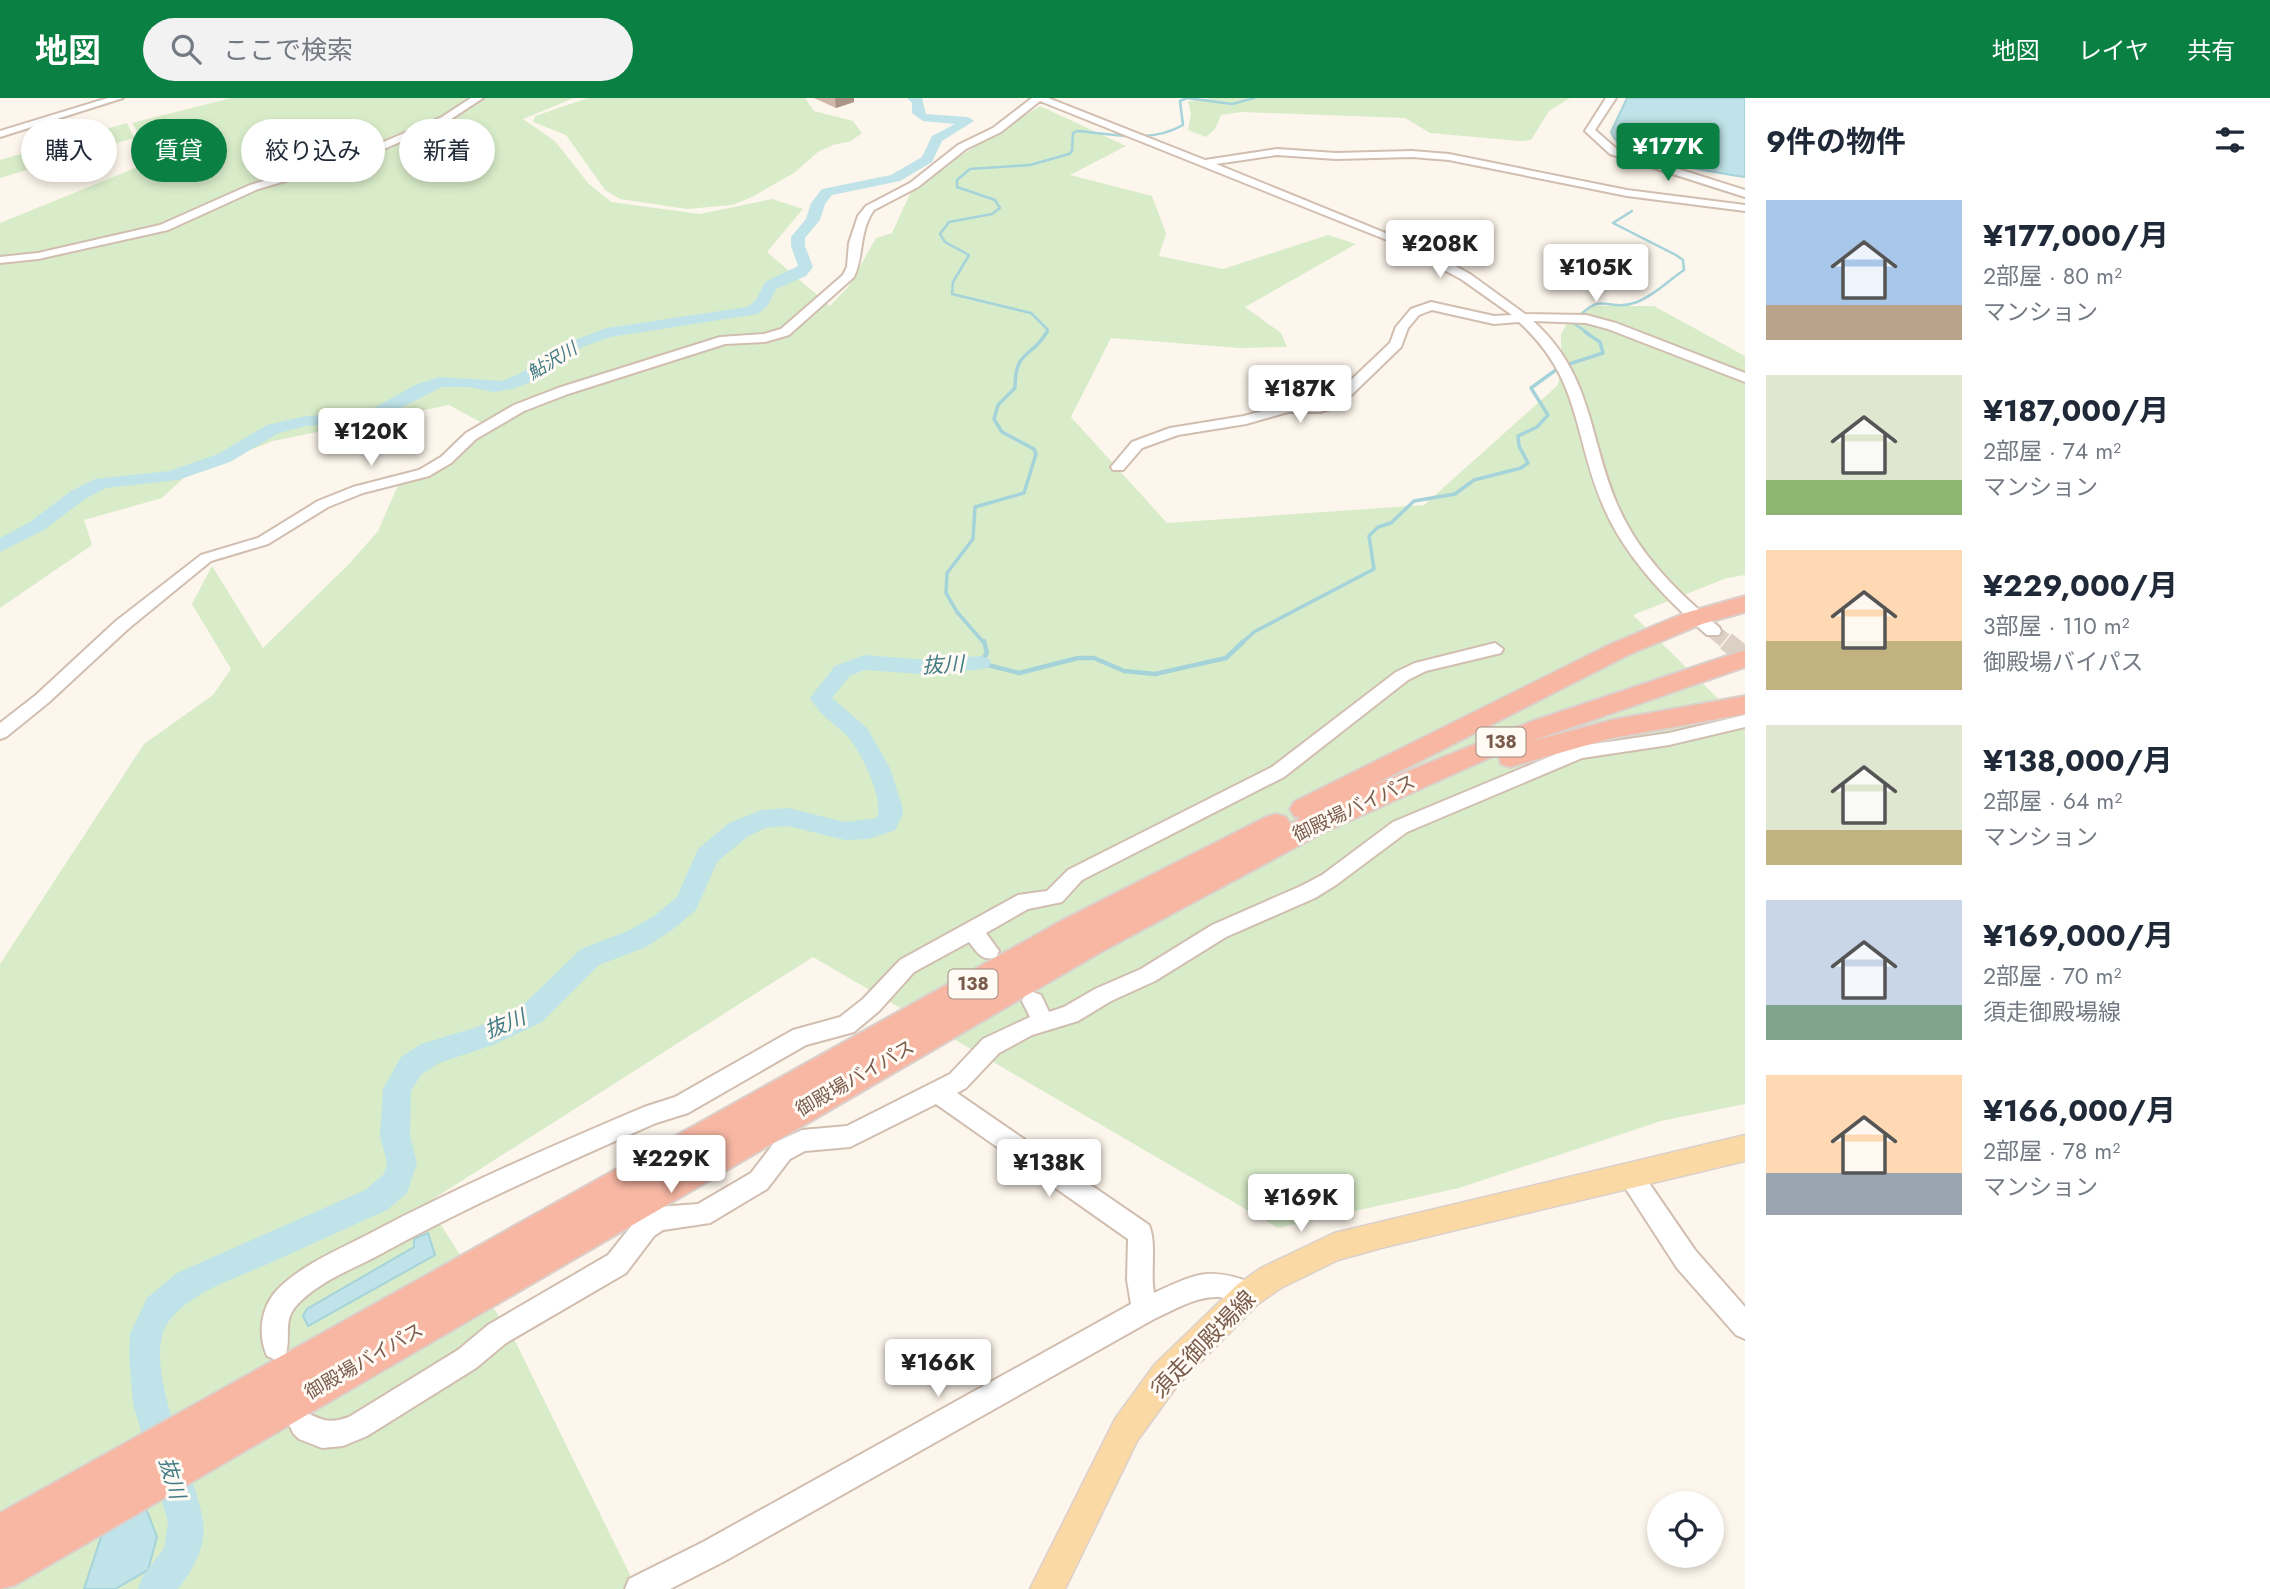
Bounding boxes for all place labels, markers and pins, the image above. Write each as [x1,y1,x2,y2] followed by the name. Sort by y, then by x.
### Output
[1619,123,1717,183] pin: ¥177K
[1391,220,1489,280] pin: ¥208K
[1547,244,1645,304] pin: ¥105K
[1251,366,1349,425] pin: ¥187K
[322,408,420,468] pin: ¥120K
[622,1136,720,1195] pin: ¥229K
[1000,1140,1098,1199] pin: ¥138K
[1252,1174,1350,1234] pin: ¥169K
[889,1340,987,1399] pin: ¥166K

